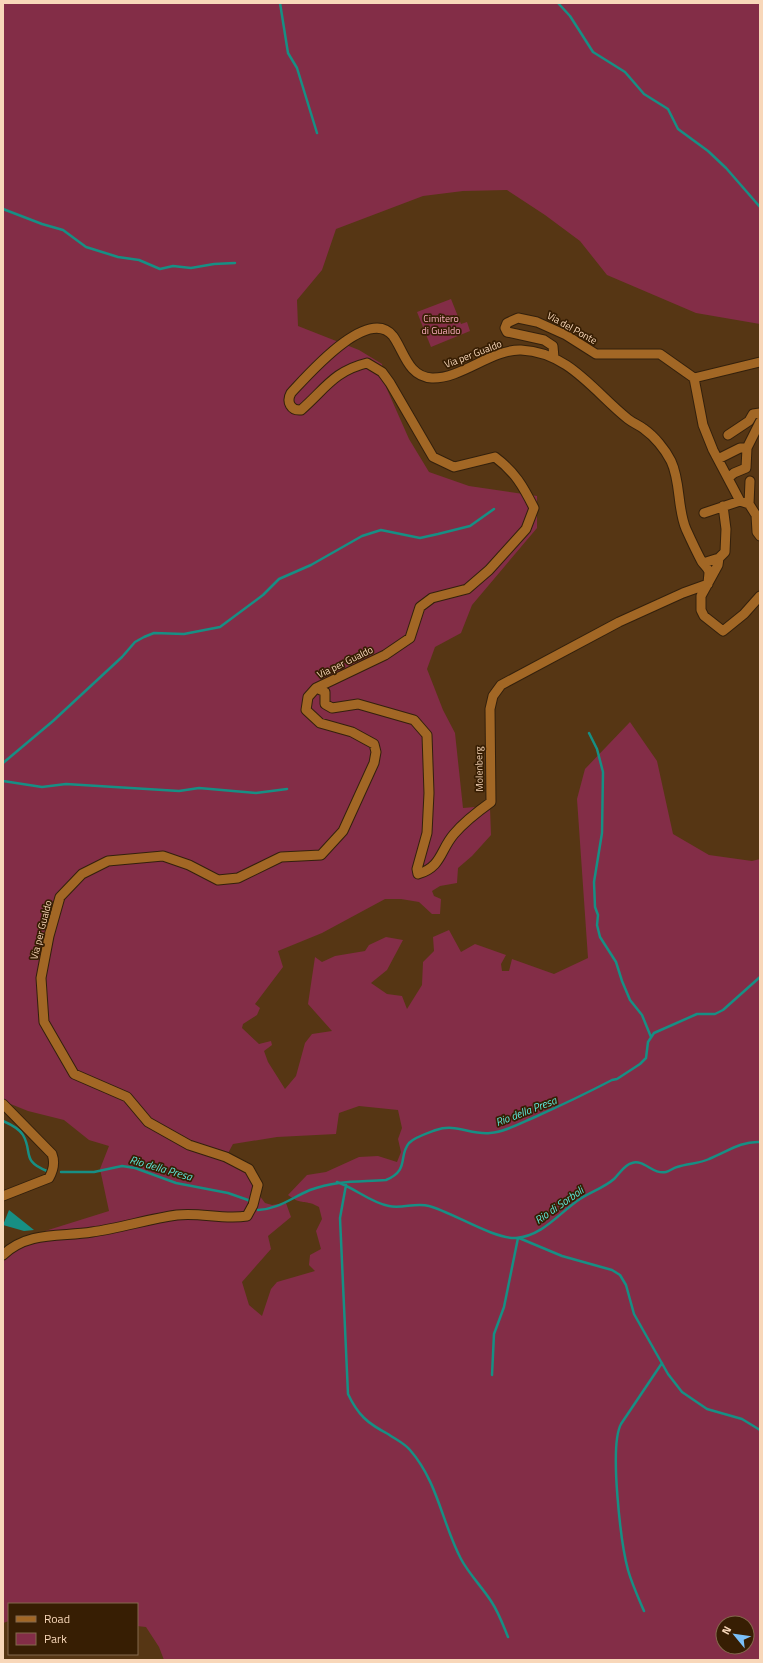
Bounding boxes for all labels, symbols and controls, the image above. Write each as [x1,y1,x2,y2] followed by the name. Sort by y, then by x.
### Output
[544,308,600,348] street label: Via del Ponte
[421,311,461,338] park label: Cimitero di Gualdo
[442,336,504,372] street label: Via per Gualdo
[314,642,376,682] street label: Via per Gualdo
[471,746,487,792] street label: Molenberg
[26,899,56,961] street label: Via per Gualdo
[493,1092,559,1130] water label: Rio della Presa
[128,1151,195,1185] water label: Rio della Presa
[531,1181,588,1228] water label: Rio di Sorboli
[8,1603,138,1655] legend
[44,1609,70,1628] text: Road
[715,1615,755,1655] north arrow
[717,1623,735,1637] text: N
[44,1629,67,1648] text: Park

